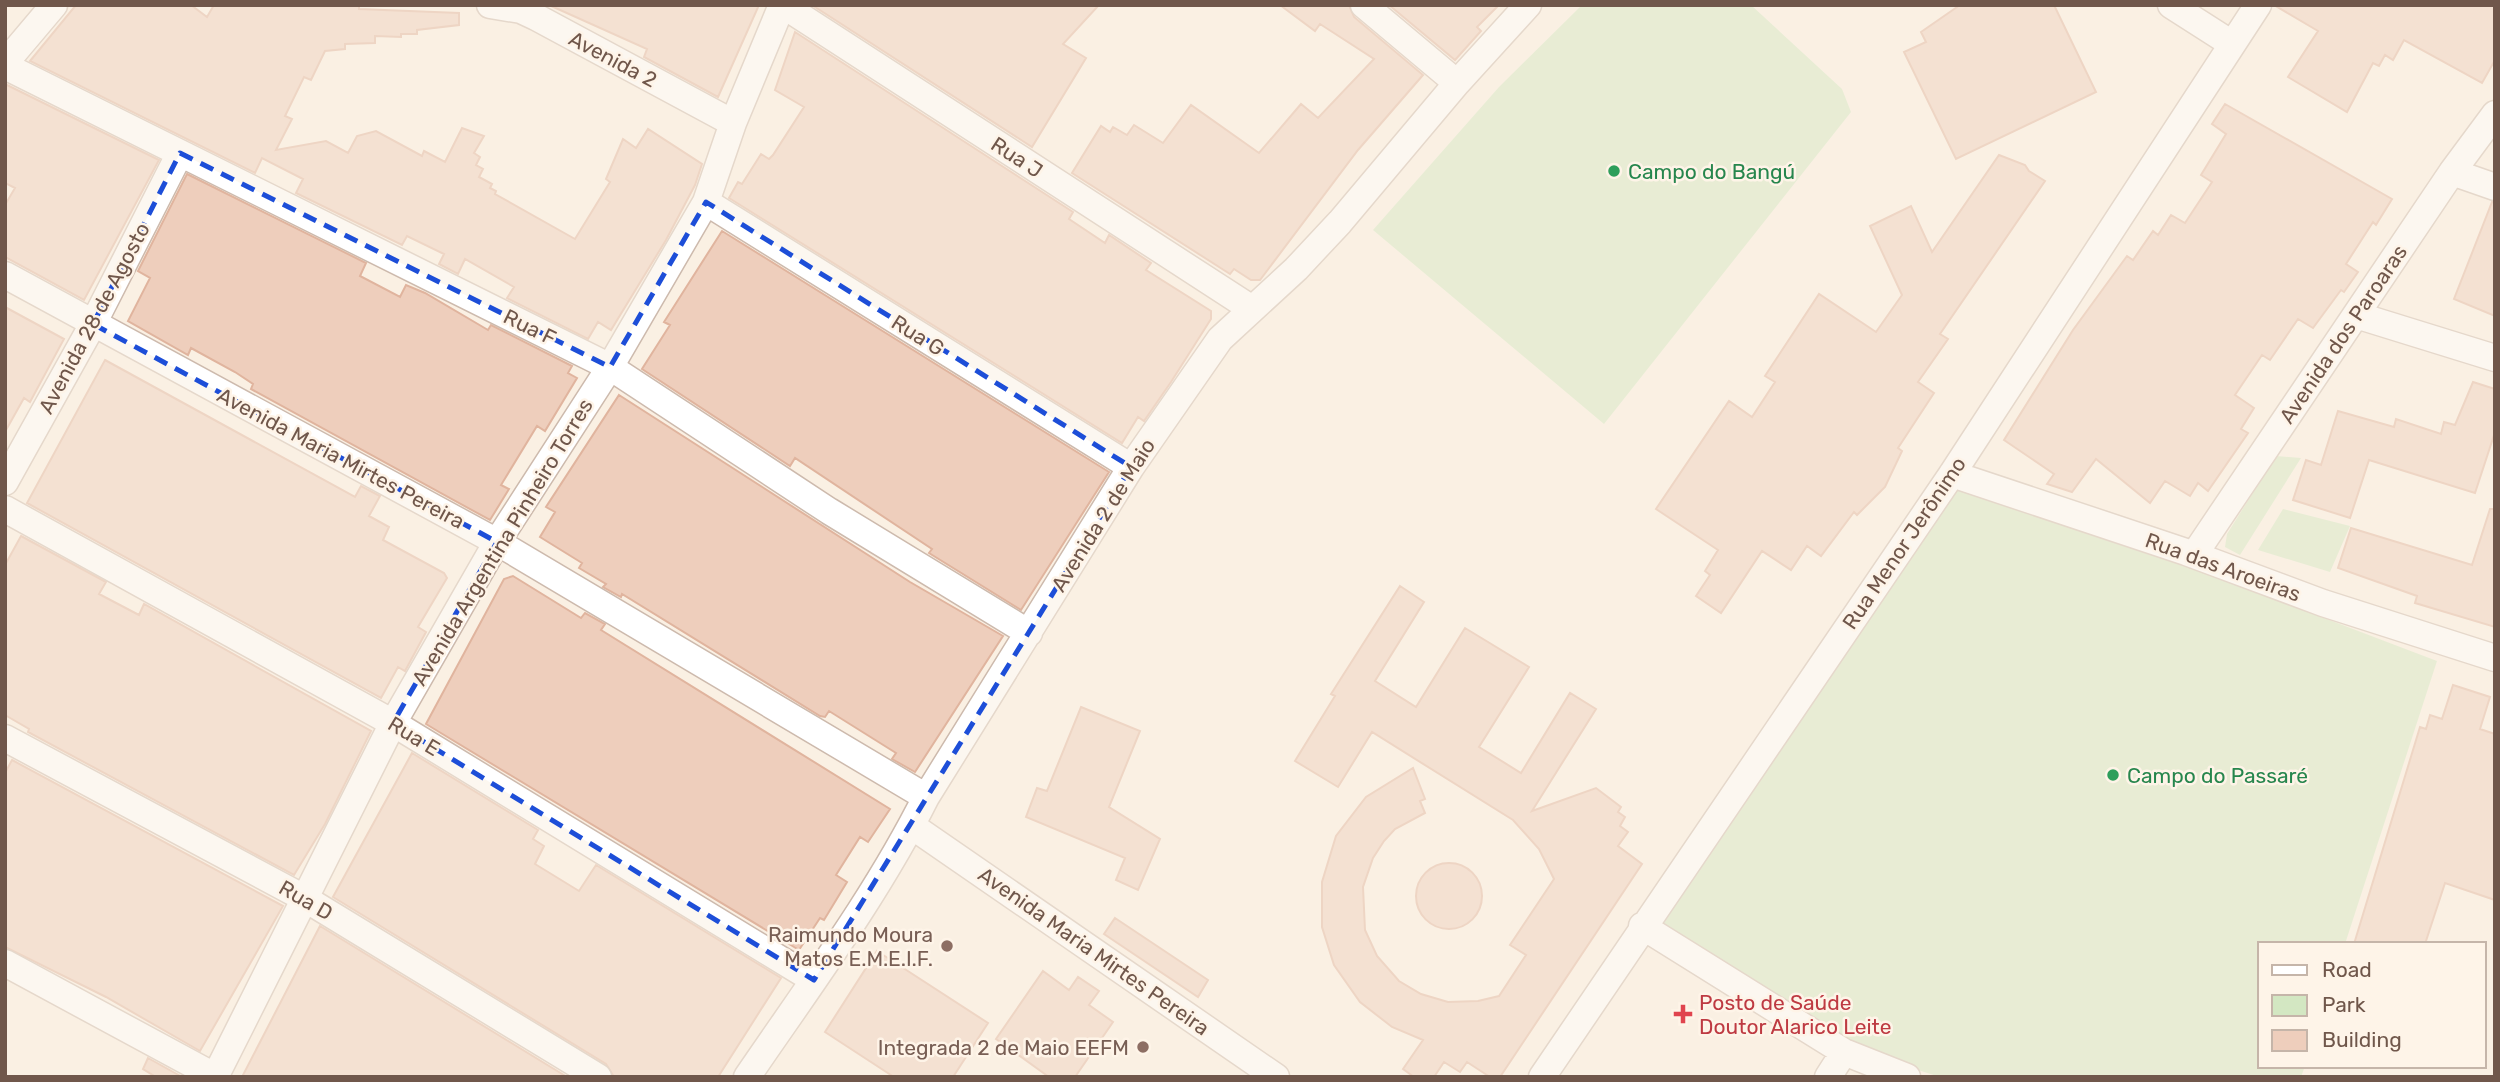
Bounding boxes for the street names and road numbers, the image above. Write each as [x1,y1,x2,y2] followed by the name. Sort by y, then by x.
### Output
[565,25,661,93] street label: Avenida 2
[987,131,1047,183] street label: Rua J
[33,218,155,418] street label: Avenida 28 de Agosto
[2274,240,2412,428] street label: Avenida dos Paroaras
[500,304,560,350] street label: Rua F
[887,309,949,361] street label: Rua G
[213,382,469,534] street label: Avenida Maria Mirtes Pereira
[406,394,598,690] street label: Avenida Argentina Pinheiro Torres
[1046,434,1160,596] street label: Avenida 2 de Maio
[1837,452,1971,634] street label: Rua Menor Jerônimo
[2142,527,2304,607] street label: Rua das Aroeiras
[384,711,444,761] street label: Rua E
[974,862,1214,1040] street label: Avenida Maria Mirtes Pereira
[275,875,337,925] street label: Rua D

